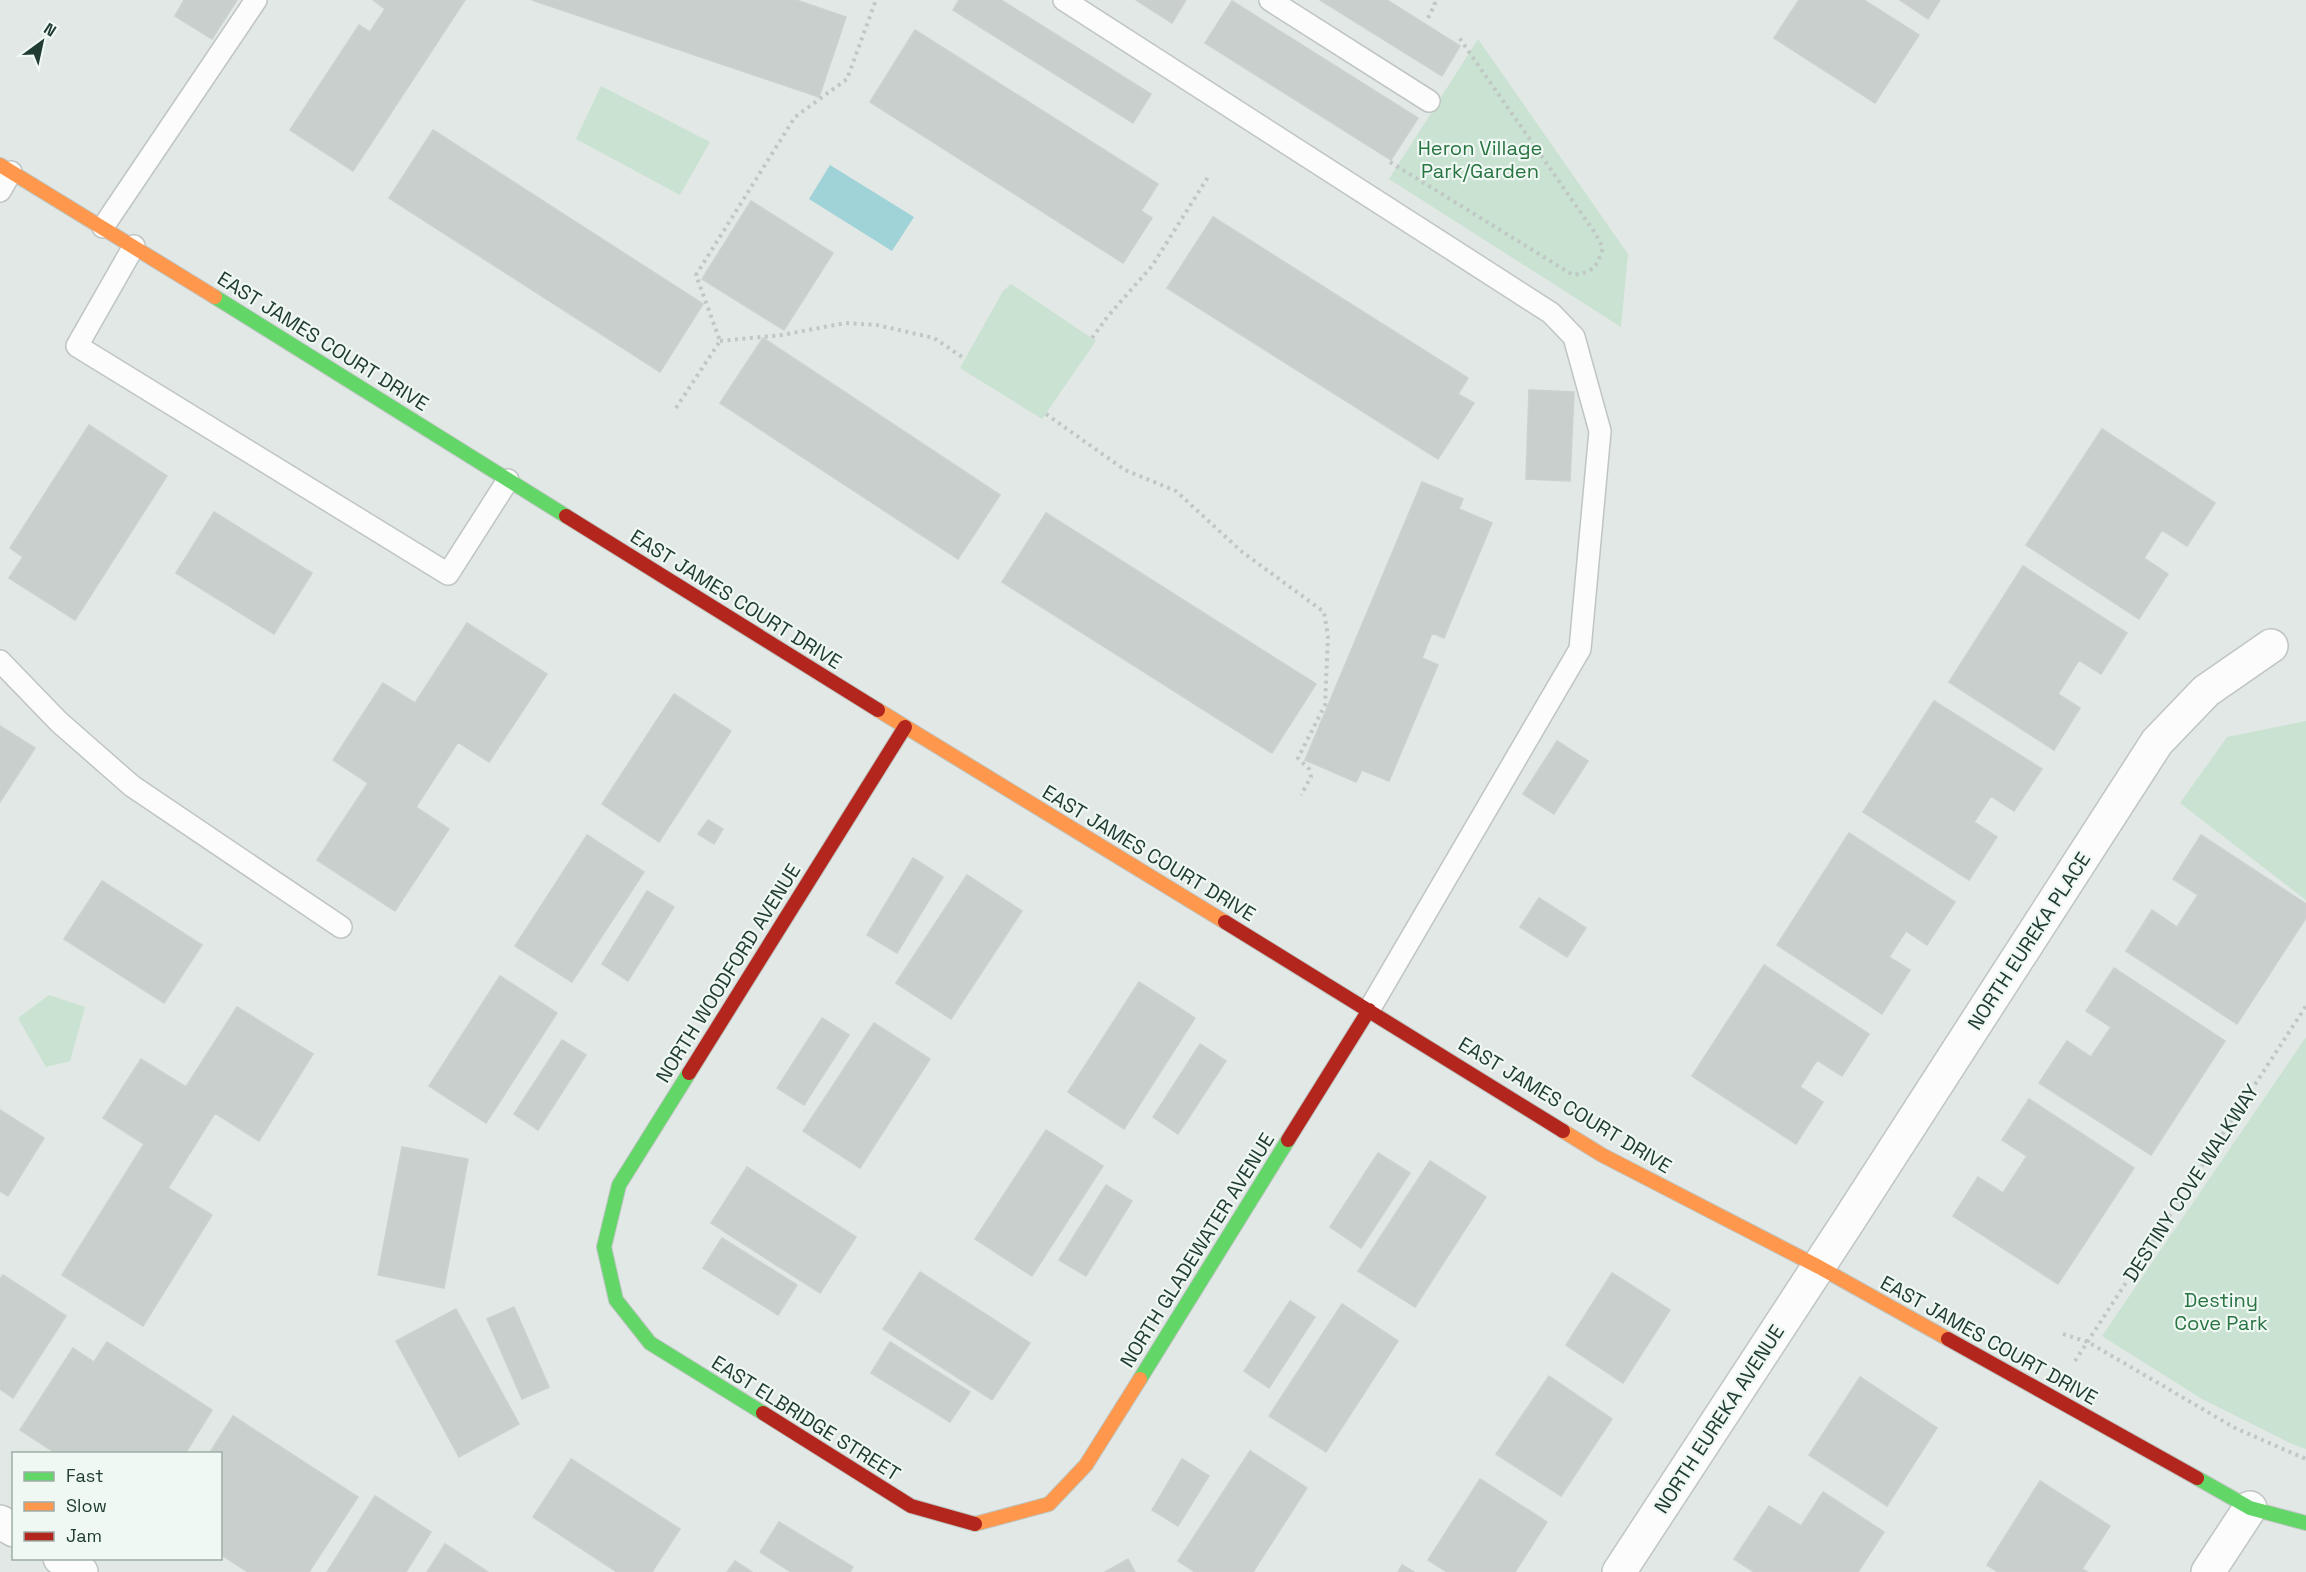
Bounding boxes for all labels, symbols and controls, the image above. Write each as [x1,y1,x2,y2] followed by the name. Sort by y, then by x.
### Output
[12,12,72,72] north arrow
[40,18,60,42] text: N
[1418,135,1542,184] park label: Heron Village Park/Garden
[212,265,434,417] street label: EAST JAMES COURT DRIVE
[625,523,847,675] street label: EAST JAMES COURT DRIVE
[1038,779,1260,927] street label: EAST JAMES COURT DRIVE
[1962,847,2096,1035] street label: NORTH EUREKA PLACE
[650,859,806,1087] street label: NORTH WOODFORD AVENUE
[1454,1031,1676,1179] street label: EAST JAMES COURT DRIVE
[2117,1079,2265,1287] street label: DESTINY COVE WALKWAY
[1114,1128,1280,1372] street label: NORTH GLADEWATER AVENUE
[1876,1269,2102,1411] street label: EAST JAMES COURT DRIVE
[2174,1287,2268,1336] park label: Destiny Cove Park
[1648,1320,1790,1518] street label: NORTH EUREKA AVENUE
[707,1349,905,1487] street label: EAST ELBRIDGE STREET
[12,1452,222,1560] legend
[66,1464,103,1487] text: Fast
[66,1494,107,1517] text: Slow
[66,1524,102,1547] text: Jam

